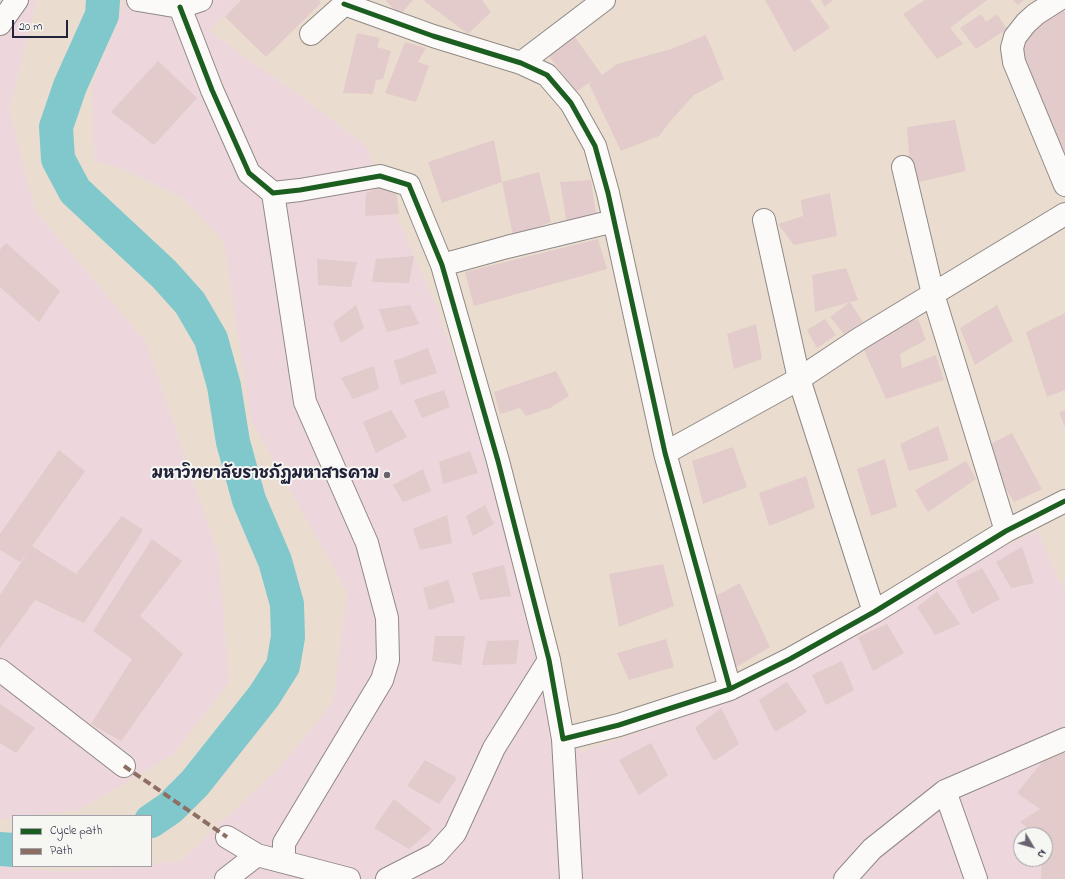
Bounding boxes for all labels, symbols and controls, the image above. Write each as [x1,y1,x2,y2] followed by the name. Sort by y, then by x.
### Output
[14,12,70,38] scale bar
[19,18,42,36] text: 20 m
[152,465,379,485] place label: มหาวิทยาลัยราชภัฏมหาสารคาม
[382,470,392,480] marker: มหาวิทยาลัยราชภัฏมหาสารคาม
[12,815,152,867] legend
[50,822,102,840] text: Cycle path
[1013,827,1053,867] north arrow
[50,842,72,860] text: Path
[1033,846,1050,862] text: N

